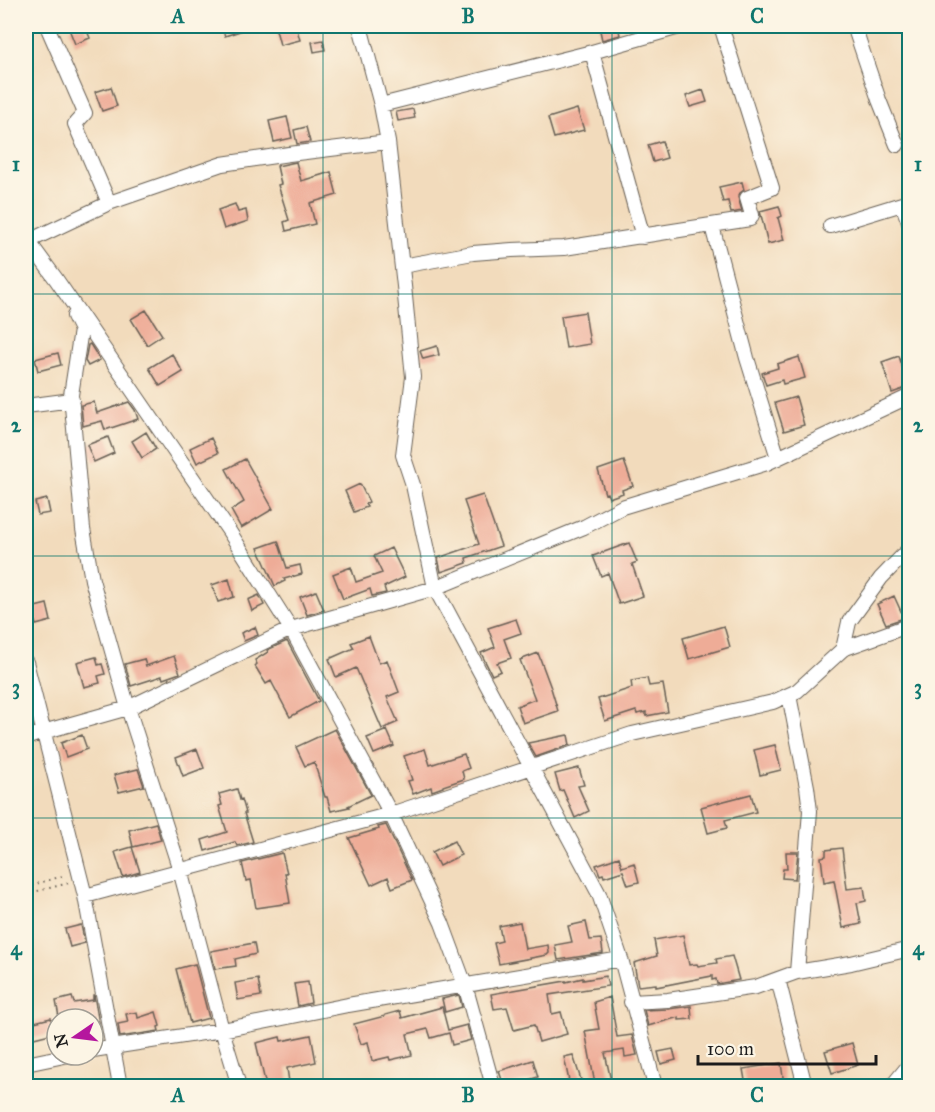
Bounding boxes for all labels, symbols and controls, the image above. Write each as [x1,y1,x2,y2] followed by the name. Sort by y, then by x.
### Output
[169,4,185,28] text: A
[461,4,475,28] text: B
[750,4,764,28] text: C
[12,152,20,176] text: 1
[914,152,922,176] text: 1
[11,413,22,437] text: 2
[913,413,924,437] text: 2
[12,675,20,700] text: 3
[914,675,922,700] text: 3
[10,936,22,961] text: 4
[912,936,924,961] text: 4
[45,1007,105,1067] north arrow
[698,1028,876,1066] scale bar
[50,1031,72,1049] text: N
[707,1038,754,1060] text: 100 m
[169,1083,185,1107] text: A
[461,1083,475,1107] text: B
[750,1083,764,1107] text: C

